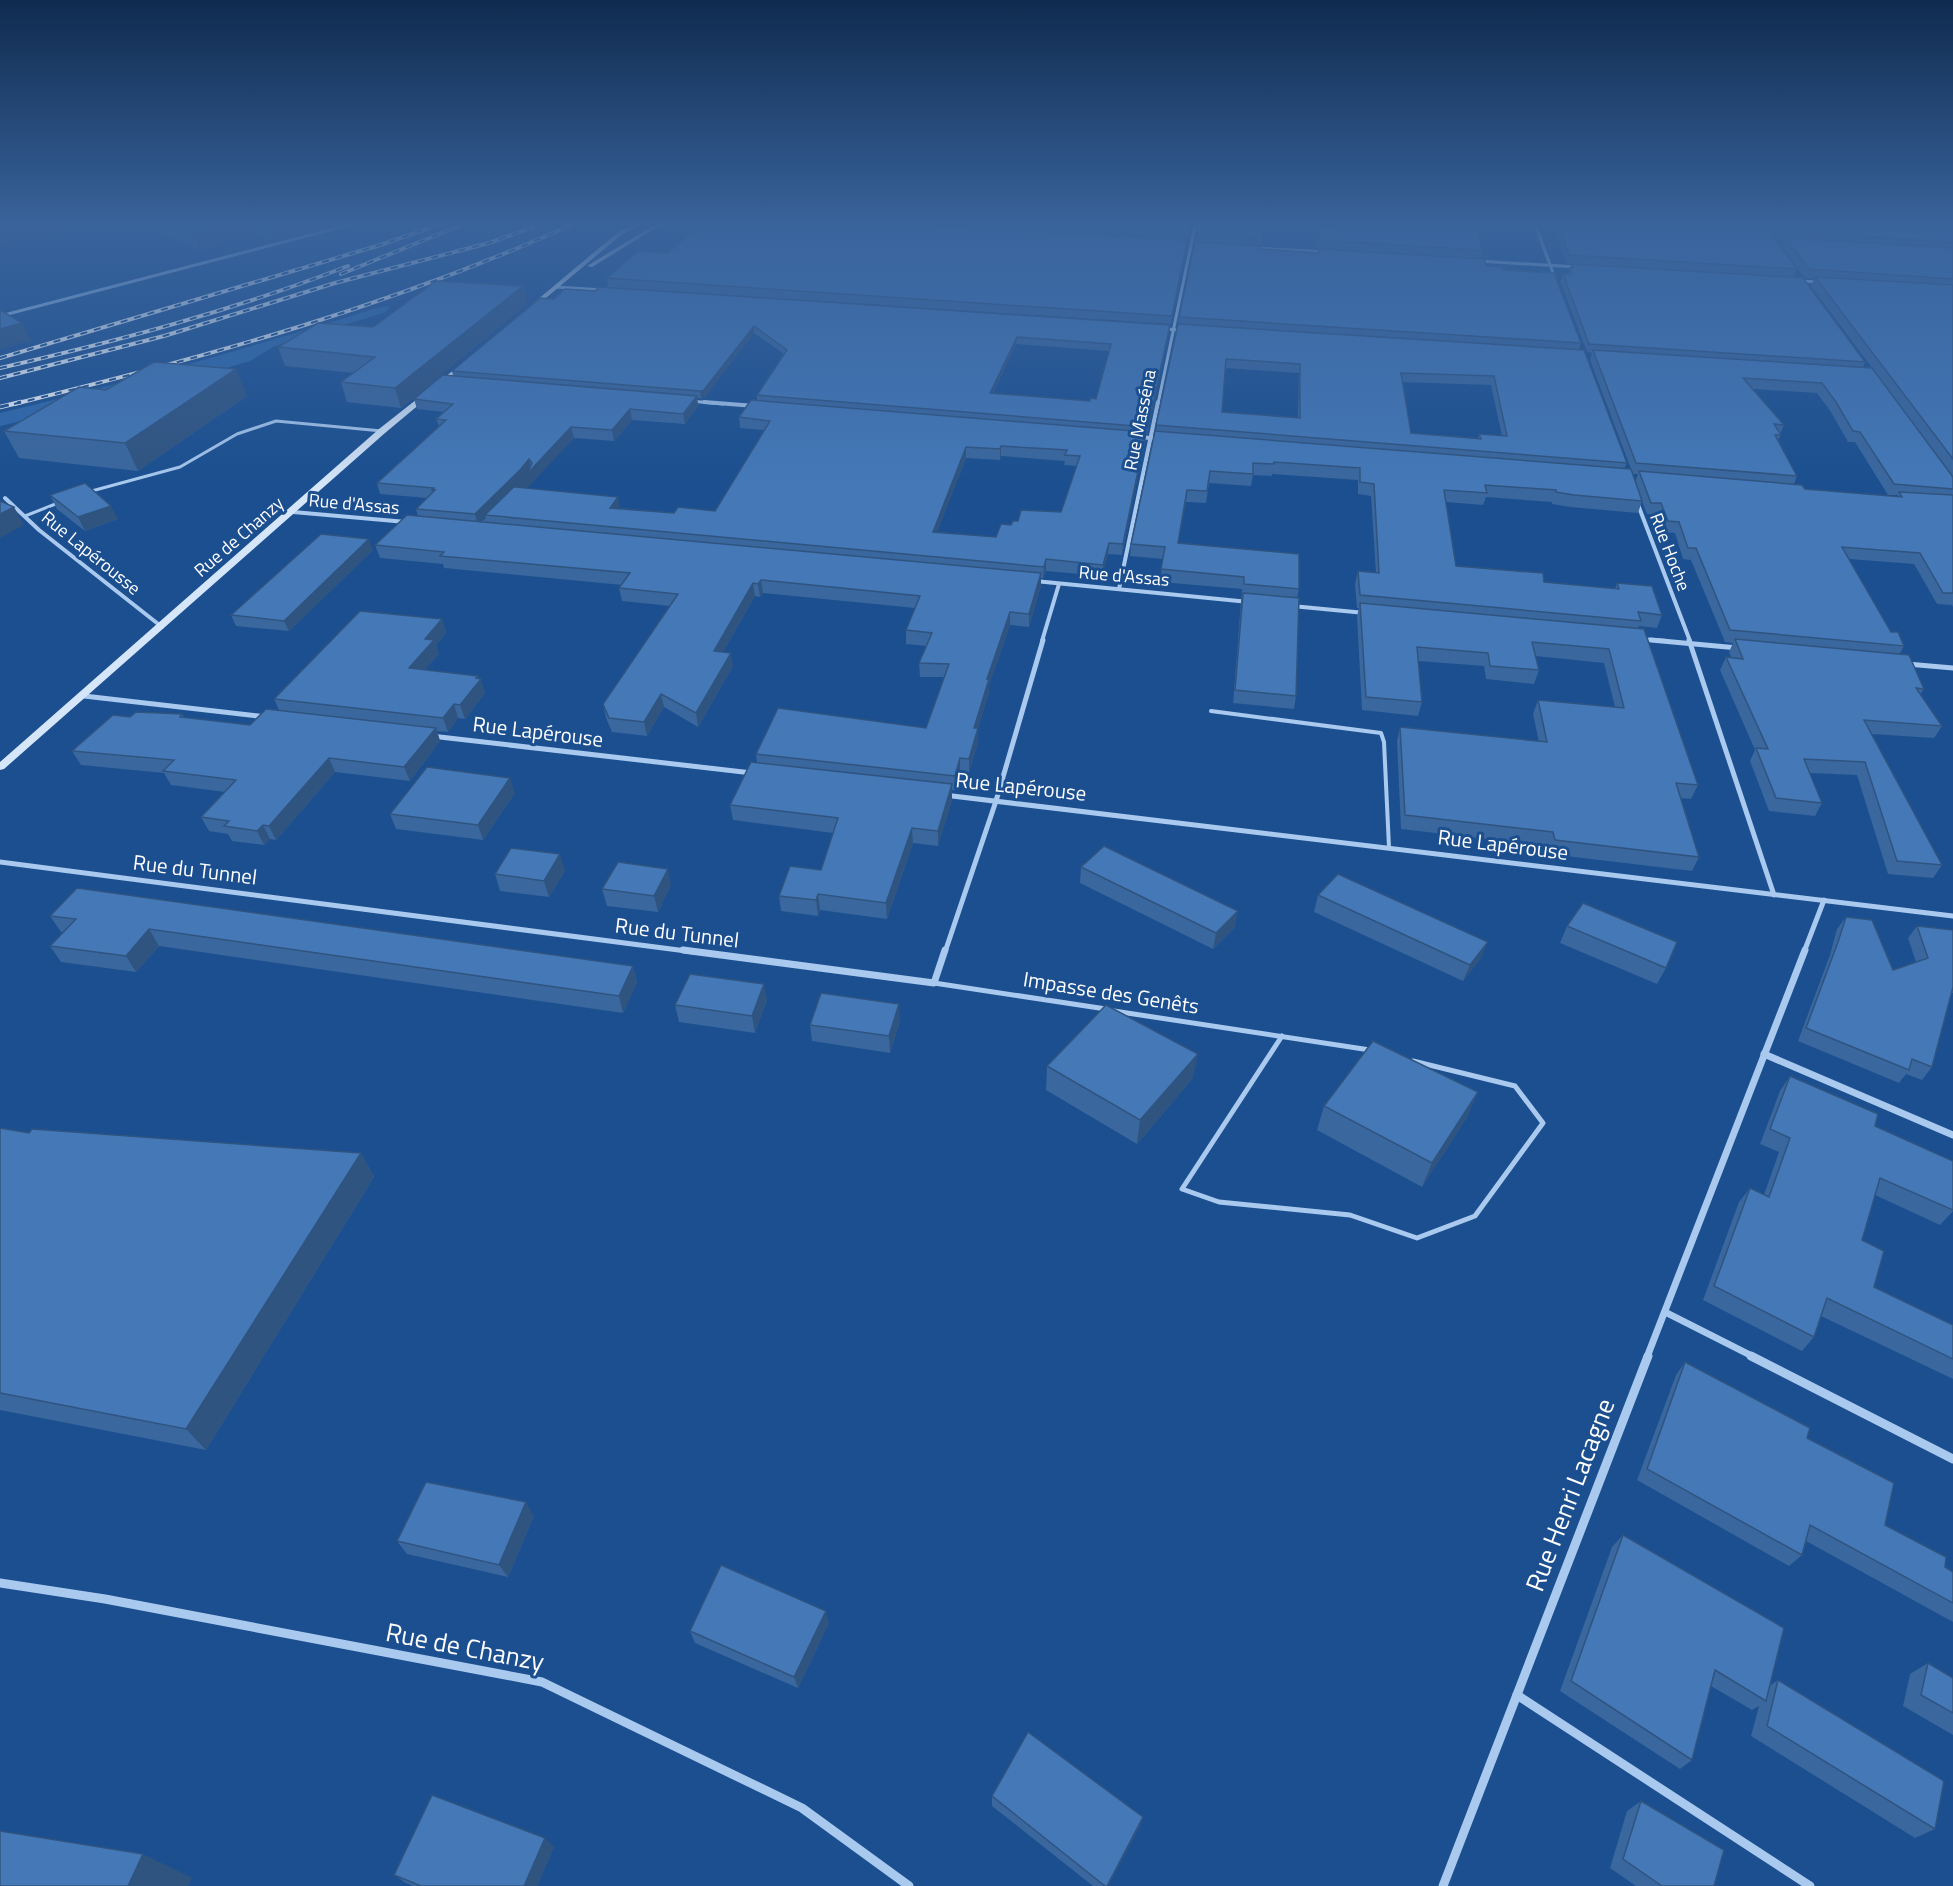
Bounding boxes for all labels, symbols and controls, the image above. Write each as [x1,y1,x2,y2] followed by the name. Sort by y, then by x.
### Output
[1116,367,1163,473] street label: Rue Masséna
[308,486,401,521] street label: Rue d'Assas
[188,490,290,583] street label: Rue de Chanzy
[36,504,147,601] street label: Rue Lapérousse
[1643,509,1698,595] street label: Rue Hoche
[1078,558,1171,593] street label: Rue d'Assas
[471,707,605,755] street label: Rue Lapérouse
[954,763,1088,809] street label: Rue Lapérouse
[1436,820,1570,868] street label: Rue Lapérouse
[131,846,259,892] street label: Rue du Tunnel
[613,909,741,955] street label: Rue du Tunnel
[1021,962,1201,1022] street label: Impasse des Genêts
[1515,1393,1624,1597] street label: Rue Henri Lacagne
[383,1612,548,1681] street label: Rue de Chanzy

